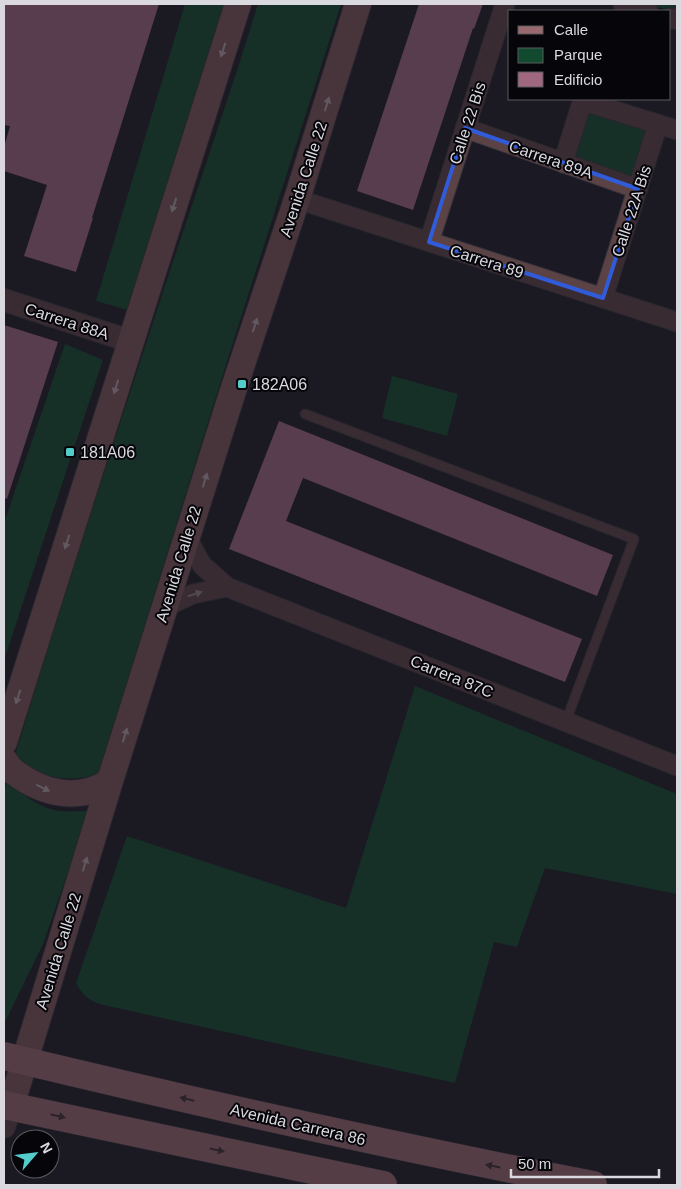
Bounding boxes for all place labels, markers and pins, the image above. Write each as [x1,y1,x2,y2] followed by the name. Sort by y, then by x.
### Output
[252,376,307,393] place label: 182A06
[236,378,248,390] marker: 182A06
[80,444,135,461] place label: 181A06
[64,446,76,458] marker: 181A06

